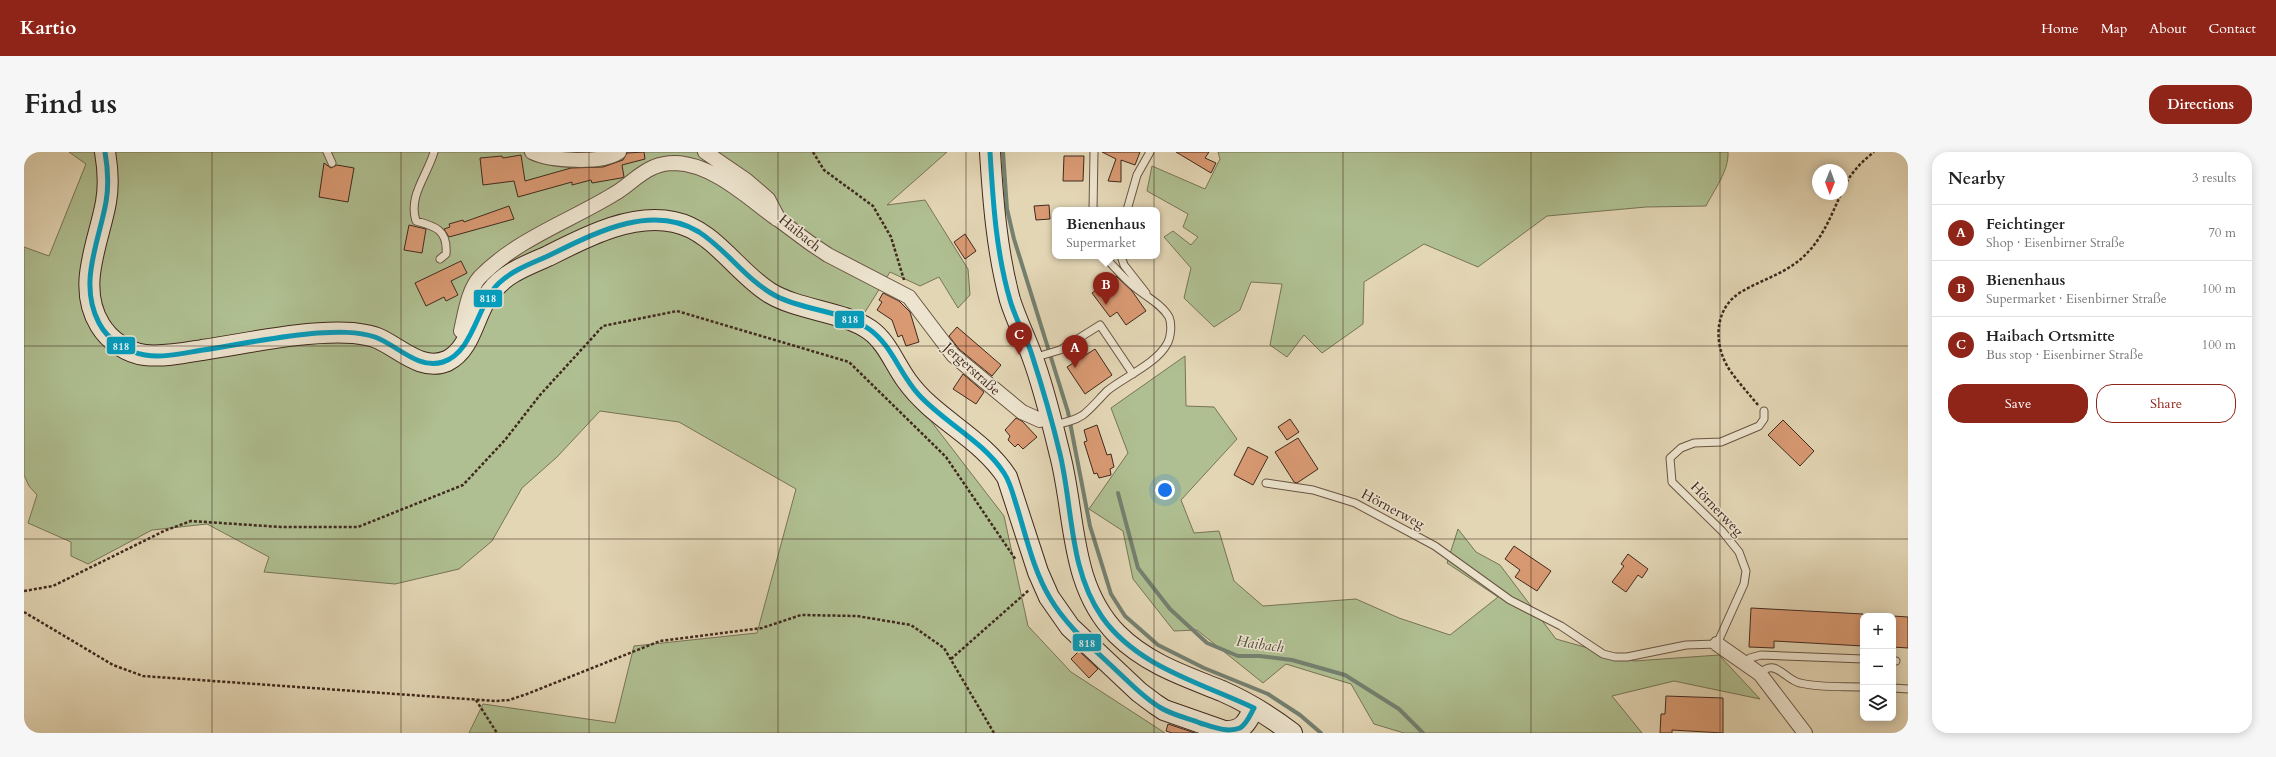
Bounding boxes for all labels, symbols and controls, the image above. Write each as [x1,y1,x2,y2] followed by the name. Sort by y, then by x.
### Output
[20,15,76,41] text: Kartio
[2041,19,2079,38] text: Home
[2101,19,2127,38] text: Map
[2149,19,2186,38] text: About
[2208,19,2256,38] text: Contact
[24,85,117,123] text: Find us
[2149,85,2252,124] button: Directions
[1812,164,1848,200] north arrow
[1948,167,2005,190] text: Nearby
[2192,169,2236,187] text: 3 results
[1052,207,1160,259] popup
[775,210,825,256] street label: Haibach
[1066,214,1146,234] text: Bienenhaus
[1986,214,2065,234] text: Feichtinger
[1956,224,1966,242] text: A
[2208,224,2236,242] text: 70 m
[1066,234,1136,252] text: Supermarket
[1986,234,2125,252] text: Shop · Eisenbirner Straße
[1986,270,2065,290] text: Bienenhaus
[1093,272,1119,305] pin: B
[1956,280,1966,298] text: B
[2202,280,2236,298] text: 100 m
[473,289,503,308] line badge: 818
[1986,290,2167,308] text: Supermarket · Eisenbirner Straße
[480,291,496,306] text: 818
[834,310,865,329] line badge: 818
[842,312,858,327] text: 818
[1006,322,1032,355] pin: C
[1986,326,2115,346] text: Haibach Ortsmitte
[1062,335,1088,368] pin: A
[106,336,136,355] line badge: 818
[1956,336,1966,354] text: C
[2202,336,2236,354] text: 100 m
[938,337,1005,400] street label: Jergerstraße
[113,339,129,354] text: 818
[1986,346,2143,364] text: Bus stop · Eisenbirner Straße
[1948,384,2088,423] button: Save
[2096,384,2236,423] button: Share
[1686,477,1748,541] street label: Hörnerweg
[1155,480,1175,500] your location
[1358,484,1428,534] street label: Hörnerweg
[1860,613,1896,721] map controls
[1860,613,1896,649] button: +
[1235,631,1286,657] water label: Haibach
[1072,633,1102,652] line badge: 818
[1079,636,1095,651] text: 818
[1860,649,1896,685] button: −
[1860,685,1896,721] button: layers

